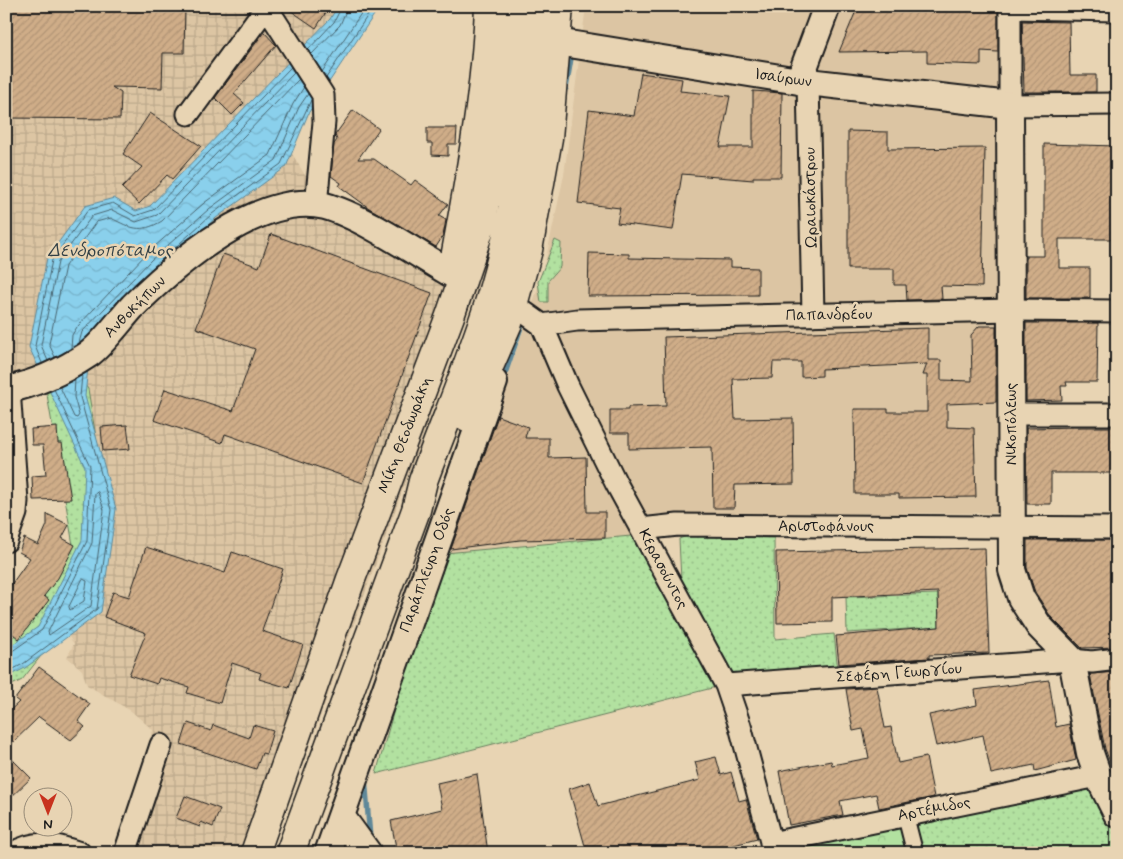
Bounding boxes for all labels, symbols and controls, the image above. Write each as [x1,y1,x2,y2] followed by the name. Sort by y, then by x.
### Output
[753,64,813,92] street label: Ισαύρων
[800,147,822,249] street label: Ωραιοκάστρου
[48,239,173,263] water label: Δενδροπόταμος
[99,271,171,343] street label: Ανθοκήπων
[786,303,872,326] street label: Παπανδρέου
[373,373,437,497] street label: Μίκη Θεοδωράκη
[1001,383,1022,465] street label: Νικοπόλεως
[395,505,459,635] street label: Παράπλευρη Οδός
[778,516,874,537] street label: Αριστοφάνoυς
[633,525,693,613] street label: Κερασούντος
[835,657,963,688] street label: Σεφέρη Γεωργίου
[22,786,72,836] north arrow
[895,791,972,826] street label: Αρτέμιδος
[43,815,53,833] text: N

